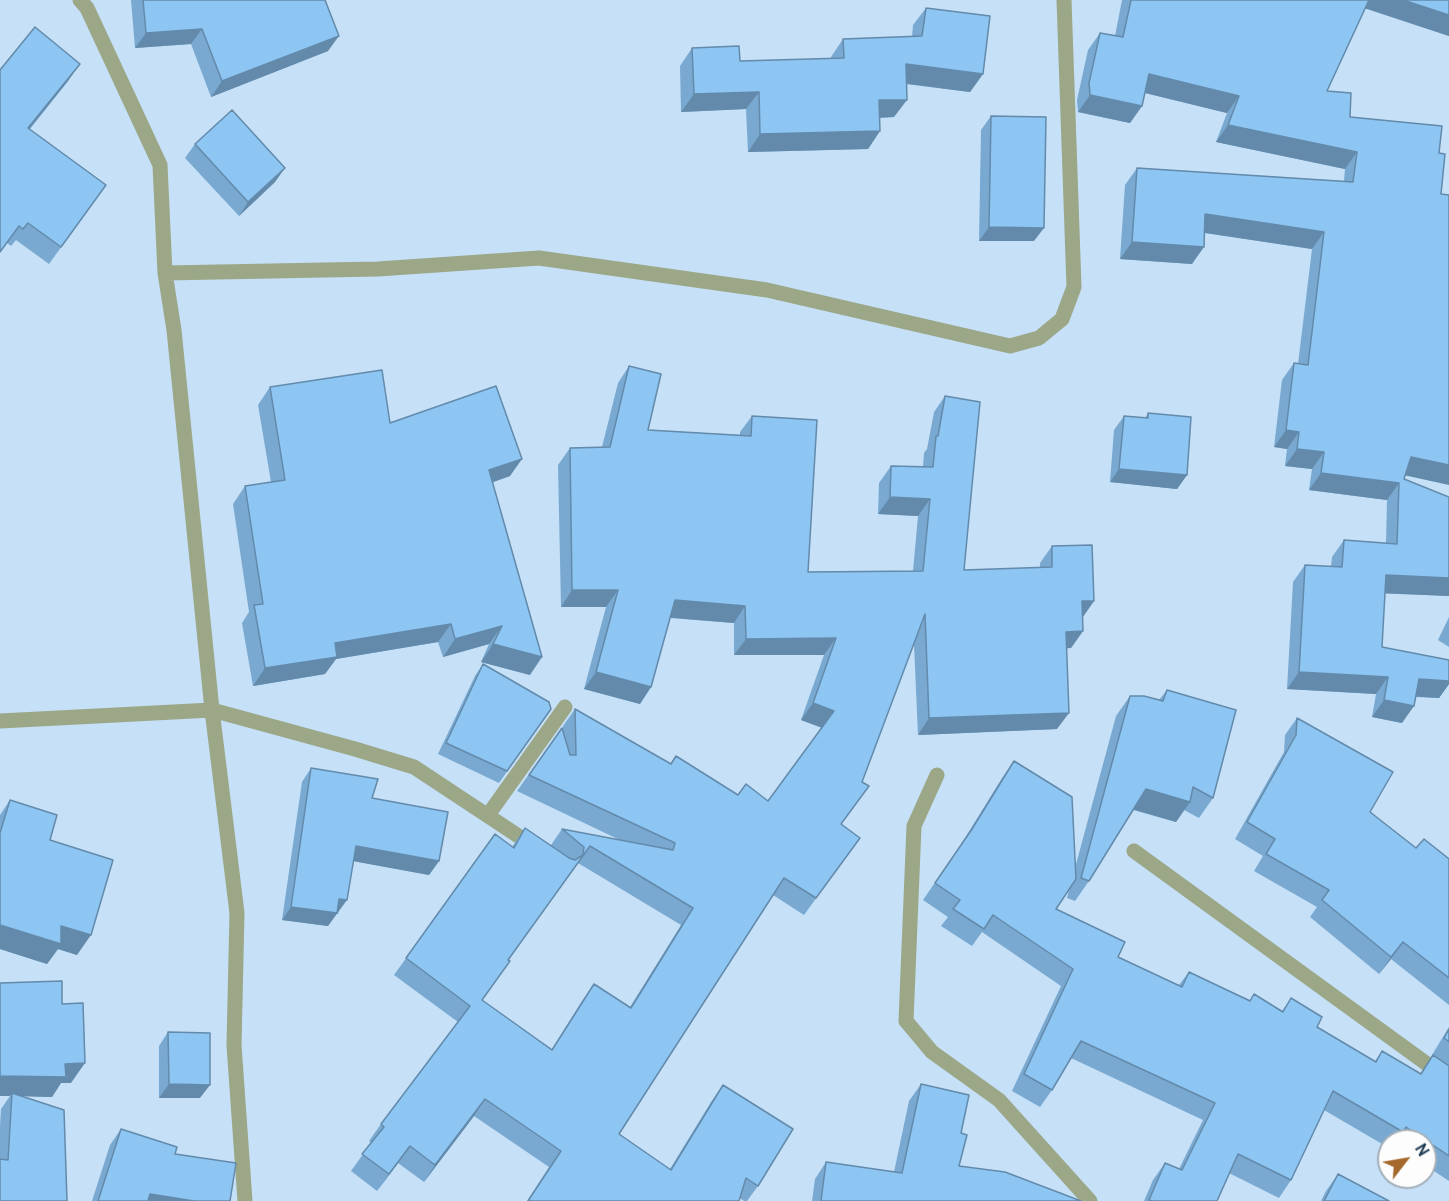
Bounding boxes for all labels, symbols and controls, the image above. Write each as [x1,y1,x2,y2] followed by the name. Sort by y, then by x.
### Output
[1377,1129,1437,1189] north arrow
[1409,1141,1432,1161] text: N

